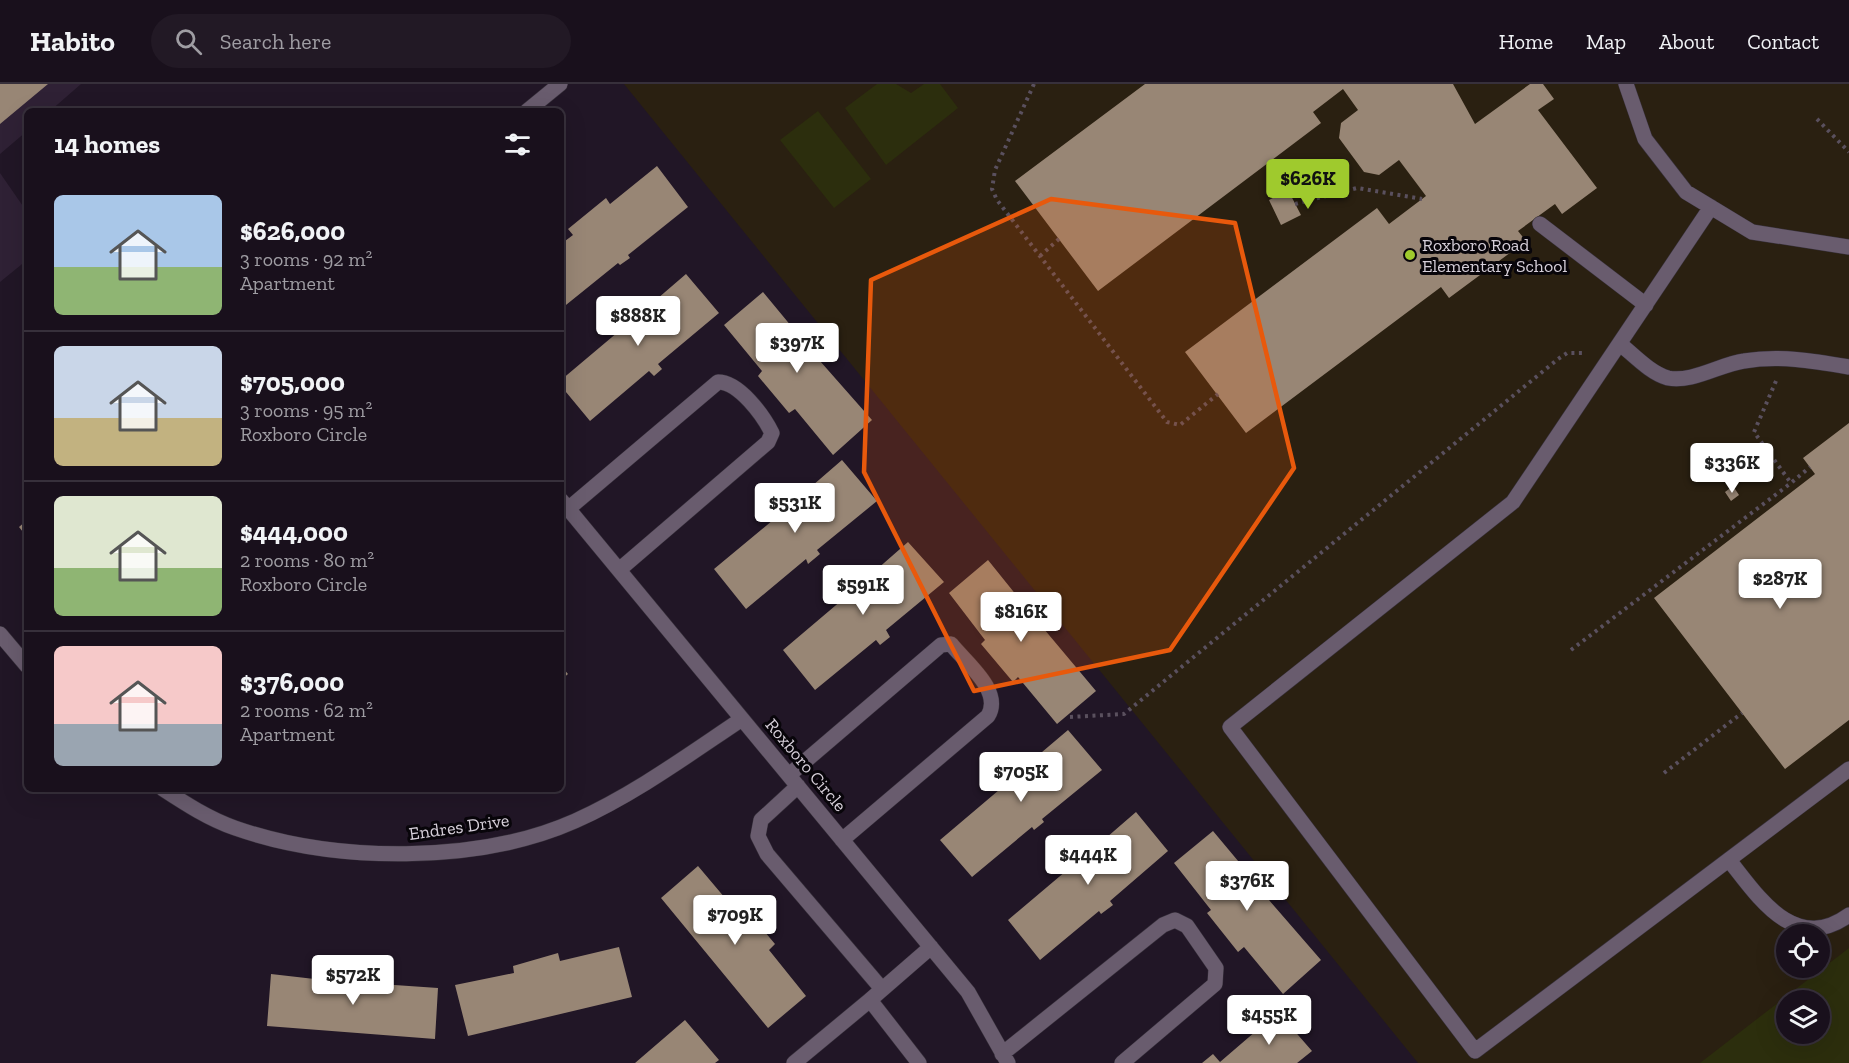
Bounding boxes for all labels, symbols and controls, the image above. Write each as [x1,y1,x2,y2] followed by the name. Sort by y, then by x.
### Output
[151,14,571,68] search box
[30,25,115,58] text: Habito
[172,25,205,58] icon: search
[220,28,331,55] text: Search here
[1499,29,1553,54] text: Home
[1586,29,1626,54] text: Map
[1659,29,1714,54] text: About
[1747,29,1819,54] text: Contact
[54,128,160,160] text: 14 homes
[501,128,534,161] icon: filters
[1266,159,1350,210] pin: $626K
[1280,166,1336,190] text: $626K
[240,215,345,247] text: $626,000
[102,219,174,291] icon: home
[1422,234,1567,277] place label: Roxboro Road Elementary School
[240,247,372,271] text: 3 rooms · 92 m²
[1403,248,1417,262] marker: Roxboro Road Elementary School
[240,271,335,295] text: Apartment
[596,296,680,347] pin: $888K
[610,303,666,327] text: $888K
[755,323,839,374] pin: $397K
[770,330,824,354] text: $397K
[240,366,345,398] text: $705,000
[102,370,174,442] icon: home
[240,398,372,422] text: 3 rooms · 95 m²
[240,422,367,446] text: Roxboro Circle
[1690,443,1774,494] pin: $336K
[1704,450,1760,474] text: $336K
[753,483,837,534] pin: $531K
[769,490,821,514] text: $531K
[240,516,348,548] text: $444,000
[102,520,174,592] icon: home
[240,548,374,572] text: 2 rooms · 80 m²
[1738,559,1822,610] pin: $287K
[821,565,905,616] pin: $591K
[1753,566,1807,590] text: $287K
[240,572,367,596] text: Roxboro Circle
[837,572,889,596] text: $591K
[979,592,1063,643] pin: $816K
[995,599,1047,623] text: $816K
[240,666,344,698] text: $376,000
[102,670,174,742] icon: home
[240,698,373,722] text: 2 rooms · 62 m²
[761,714,851,816] street label: Roxboro Circle
[240,722,335,746] text: Apartment
[979,752,1063,803] pin: $705K
[993,759,1049,783] text: $705K
[407,809,511,845] street label: Endres Drive
[1046,835,1130,886] pin: $444K
[1059,842,1117,866] text: $444K
[1205,861,1289,912] pin: $376K
[1220,868,1274,892] text: $376K
[693,895,777,946] pin: $709K
[707,902,763,926] text: $709K
[1776,924,1830,1044] map controls
[1776,924,1830,978] button: locate
[311,955,395,1006] pin: $572K
[326,962,380,986] text: $572K
[1776,990,1830,1044] button: layers
[1227,995,1311,1046] pin: $455K
[1241,1002,1297,1026] text: $455K

